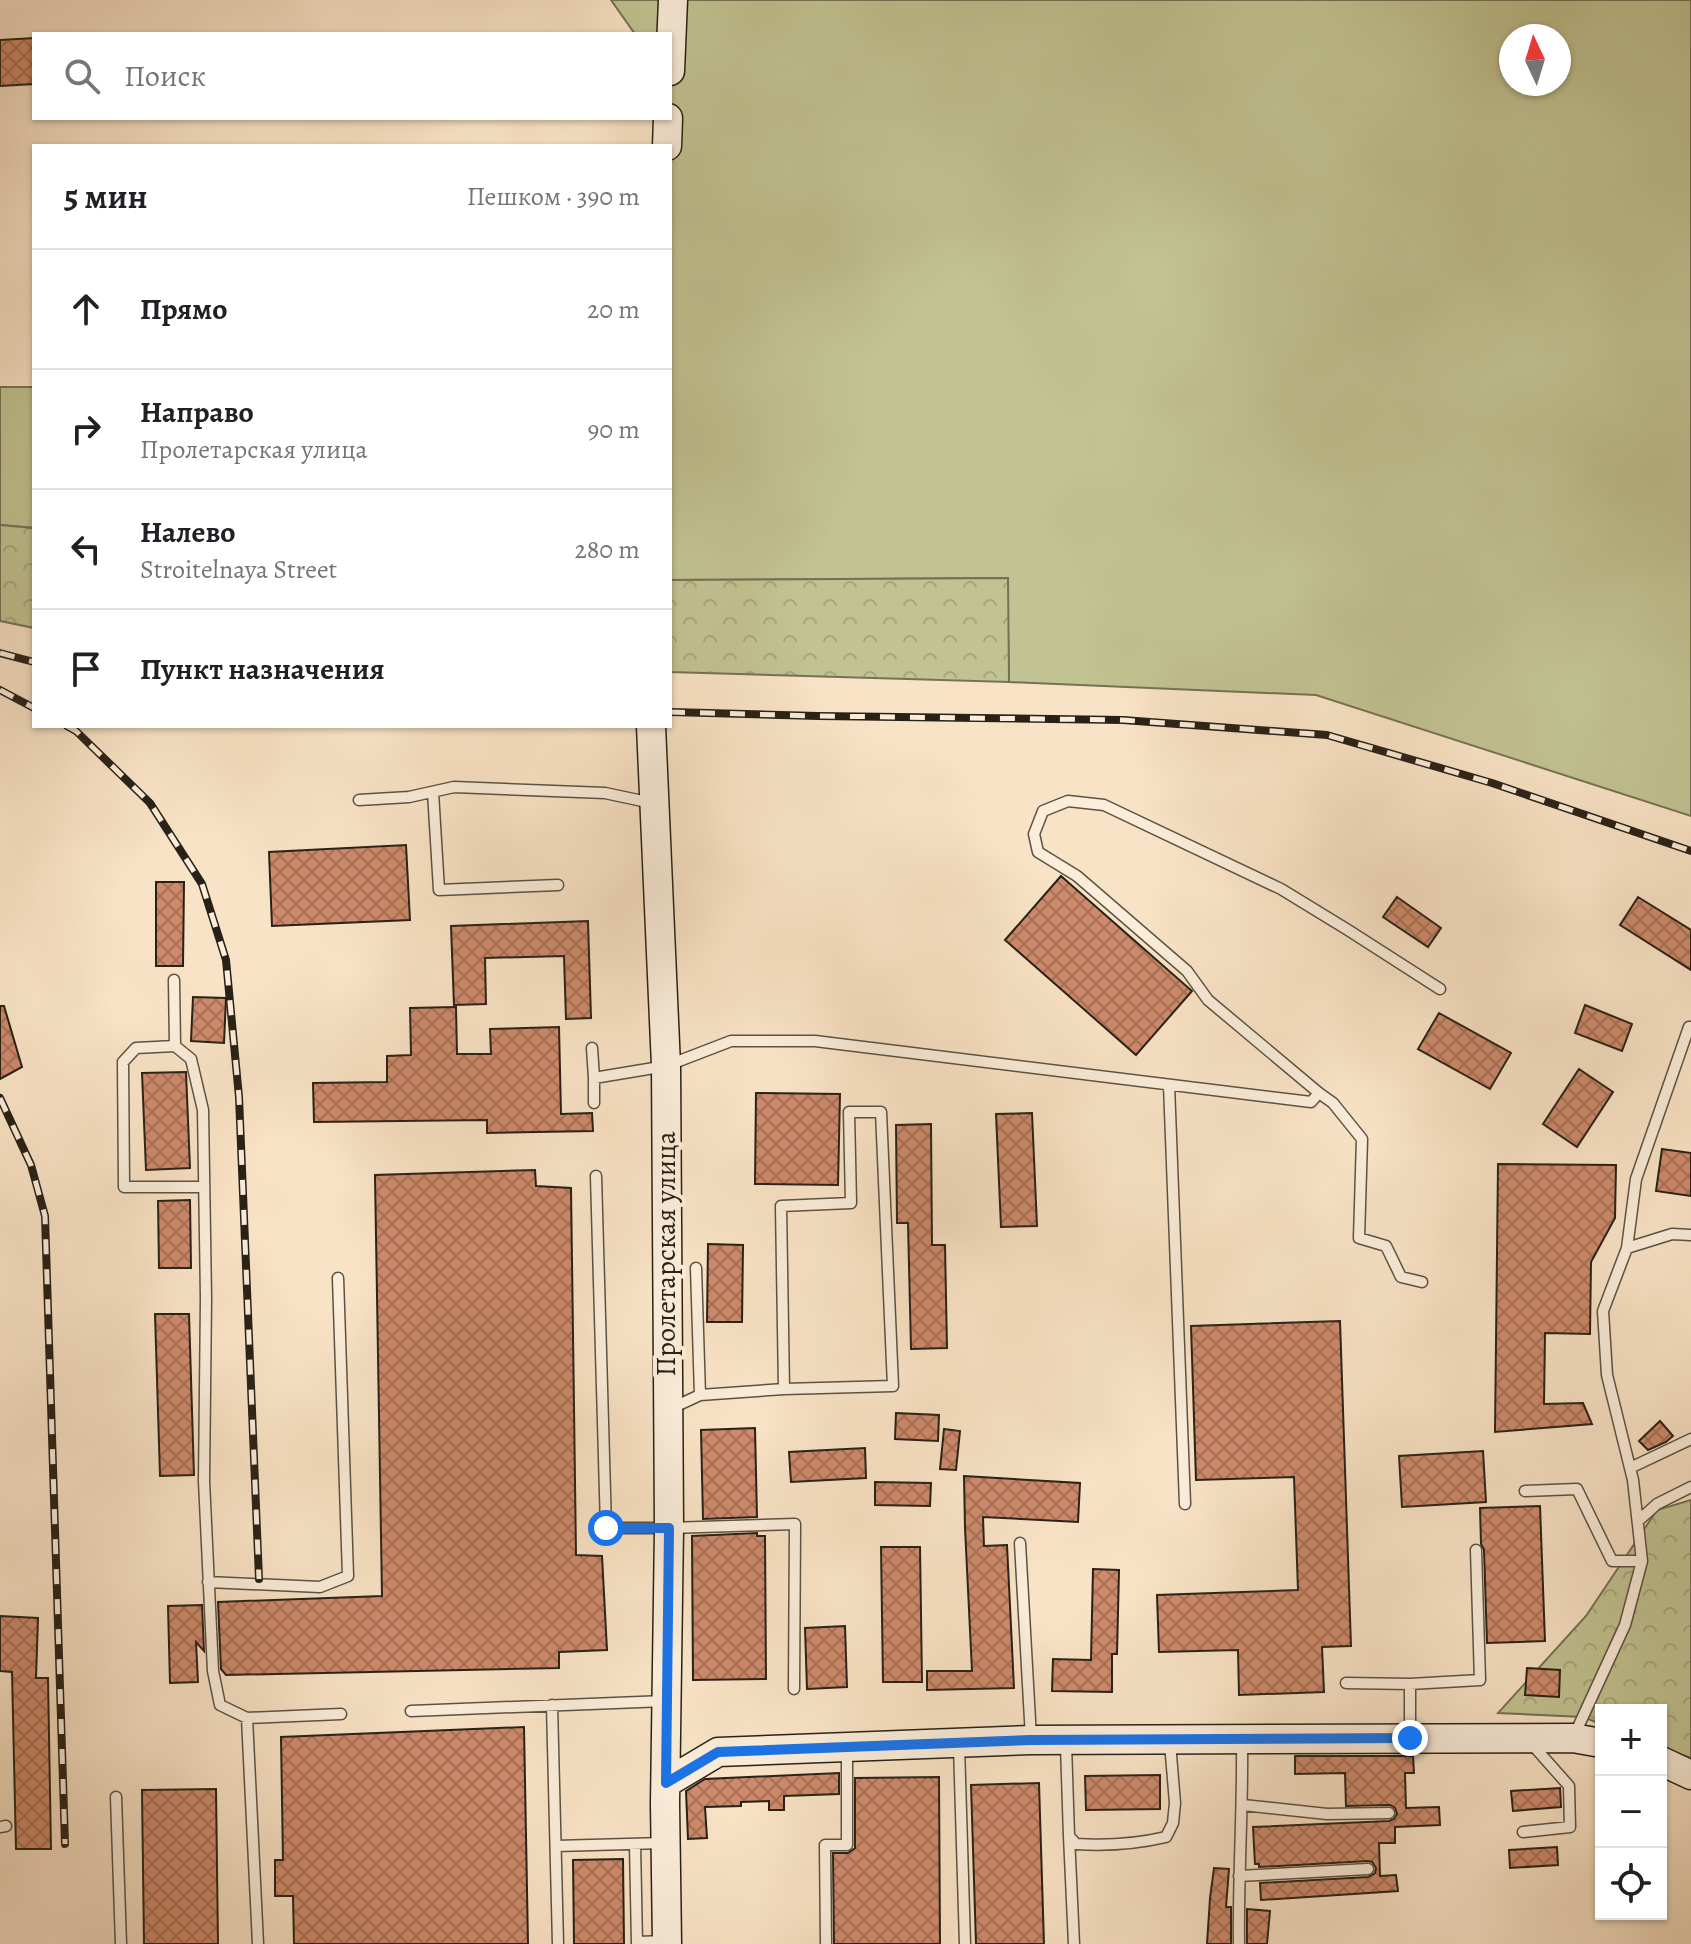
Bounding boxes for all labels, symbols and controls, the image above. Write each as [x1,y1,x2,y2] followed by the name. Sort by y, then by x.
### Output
[1499,24,1571,96] north arrow
[32,32,672,120] search box
[60,54,104,98] icon: search
[124,56,206,96] text: Поиск
[64,173,148,220] text: 5 мин
[467,179,640,214] text: Пешком · 390 m
[64,287,108,331] icon: ahead
[140,289,227,329] text: Прямо
[587,292,640,327] text: 20 m
[140,392,254,432] text: Направо
[64,407,108,451] icon: right
[588,412,640,447] text: 90 m
[140,432,368,467] text: Пролетарская улица
[140,512,235,552] text: Налево
[64,527,108,571] icon: left
[574,532,640,567] text: 280 m
[140,552,337,587] text: Stroitelnaya Street
[64,647,108,691] icon: arrive
[140,649,385,689] text: Пункт назначения
[647,1131,685,1377] street label: Пролетарская улица
[588,1510,624,1546] route start
[1595,1704,1667,1920] map controls
[1595,1704,1667,1776] button: +
[1392,1720,1428,1756] route end
[1595,1776,1667,1848] button: −
[1595,1848,1667,1920] button: locate

